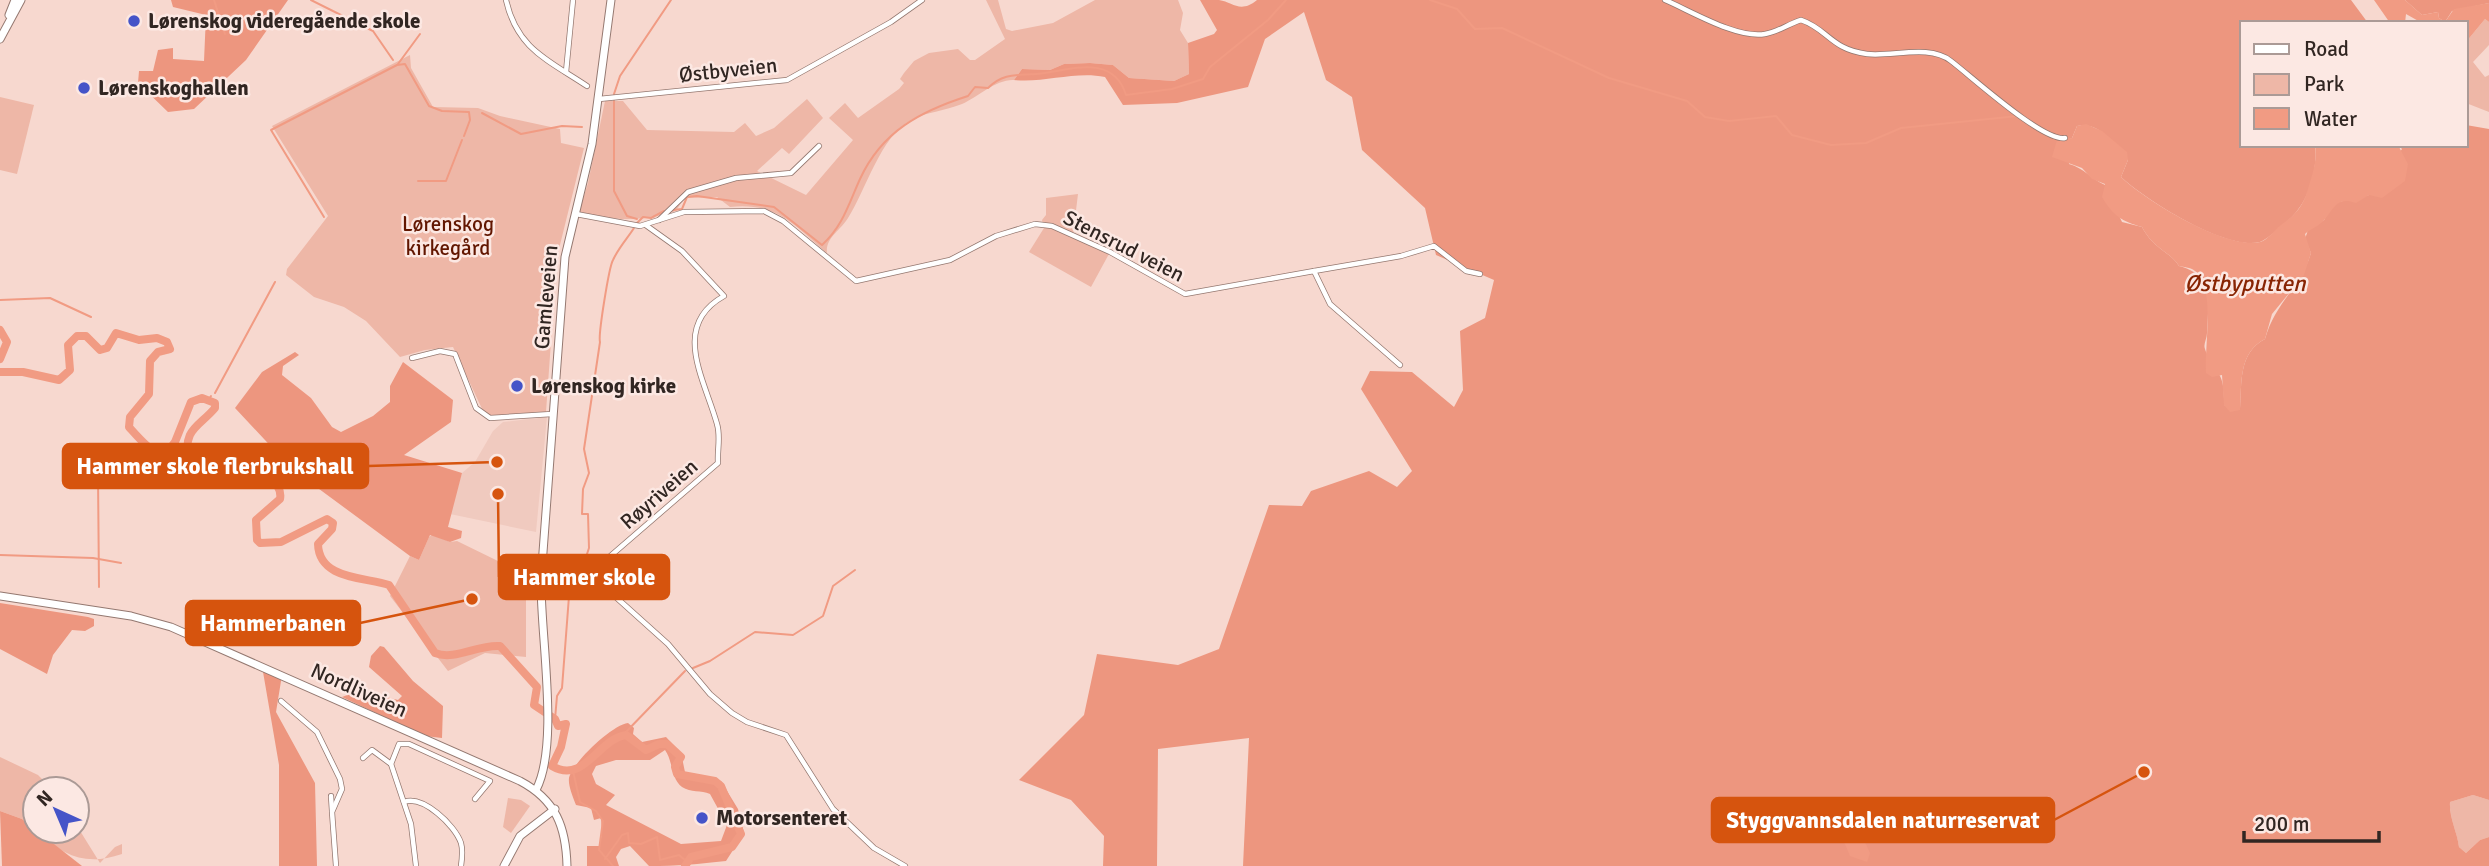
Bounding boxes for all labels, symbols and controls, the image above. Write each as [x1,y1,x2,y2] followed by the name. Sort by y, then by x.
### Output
[148,8,420,34] place label: Lørenskog videregående skole
[126,13,142,29] marker: Lørenskog videregående skole
[2240,21,2468,147] legend
[2304,36,2349,62] text: Road
[678,52,778,88] street label: Østbyveien
[2304,71,2345,97] text: Park
[98,75,249,101] place label: Lørenskoghallen
[76,80,92,96] marker: Lørenskoghallen
[2304,106,2357,132] text: Water
[1059,204,1189,288] street label: Stensrud veien
[402,211,494,261] park label: Lørenskog kirkegård
[528,244,564,350] street label: Gamleveien
[2185,269,2307,298] water label: Østbyputten
[531,373,676,399] place label: Lørenskog kirke
[509,378,525,394] marker: Lørenskog kirke
[63,444,368,488] callout: Hammer skole flerbrukshall
[76,452,354,481] text: Hammer skole flerbrukshall
[615,453,703,535] street label: Røyriveien
[499,555,669,599] callout: Hammer skole
[513,563,655,592] text: Hammer skole
[186,601,360,645] callout: Hammerbanen
[200,609,346,638] text: Hammerbanen
[307,657,411,723] street label: Nordliveien
[21,775,91,845] north arrow
[32,785,58,812] text: N
[1712,798,2054,842] callout: Styggvannsdalen naturreservat
[2244,800,2379,844] scale bar
[716,805,847,831] place label: Motorsenteret
[1726,806,2040,835] text: Styggvannsdalen naturreservat
[694,810,710,826] marker: Motorsenteret
[2254,811,2309,837] text: 200 m

